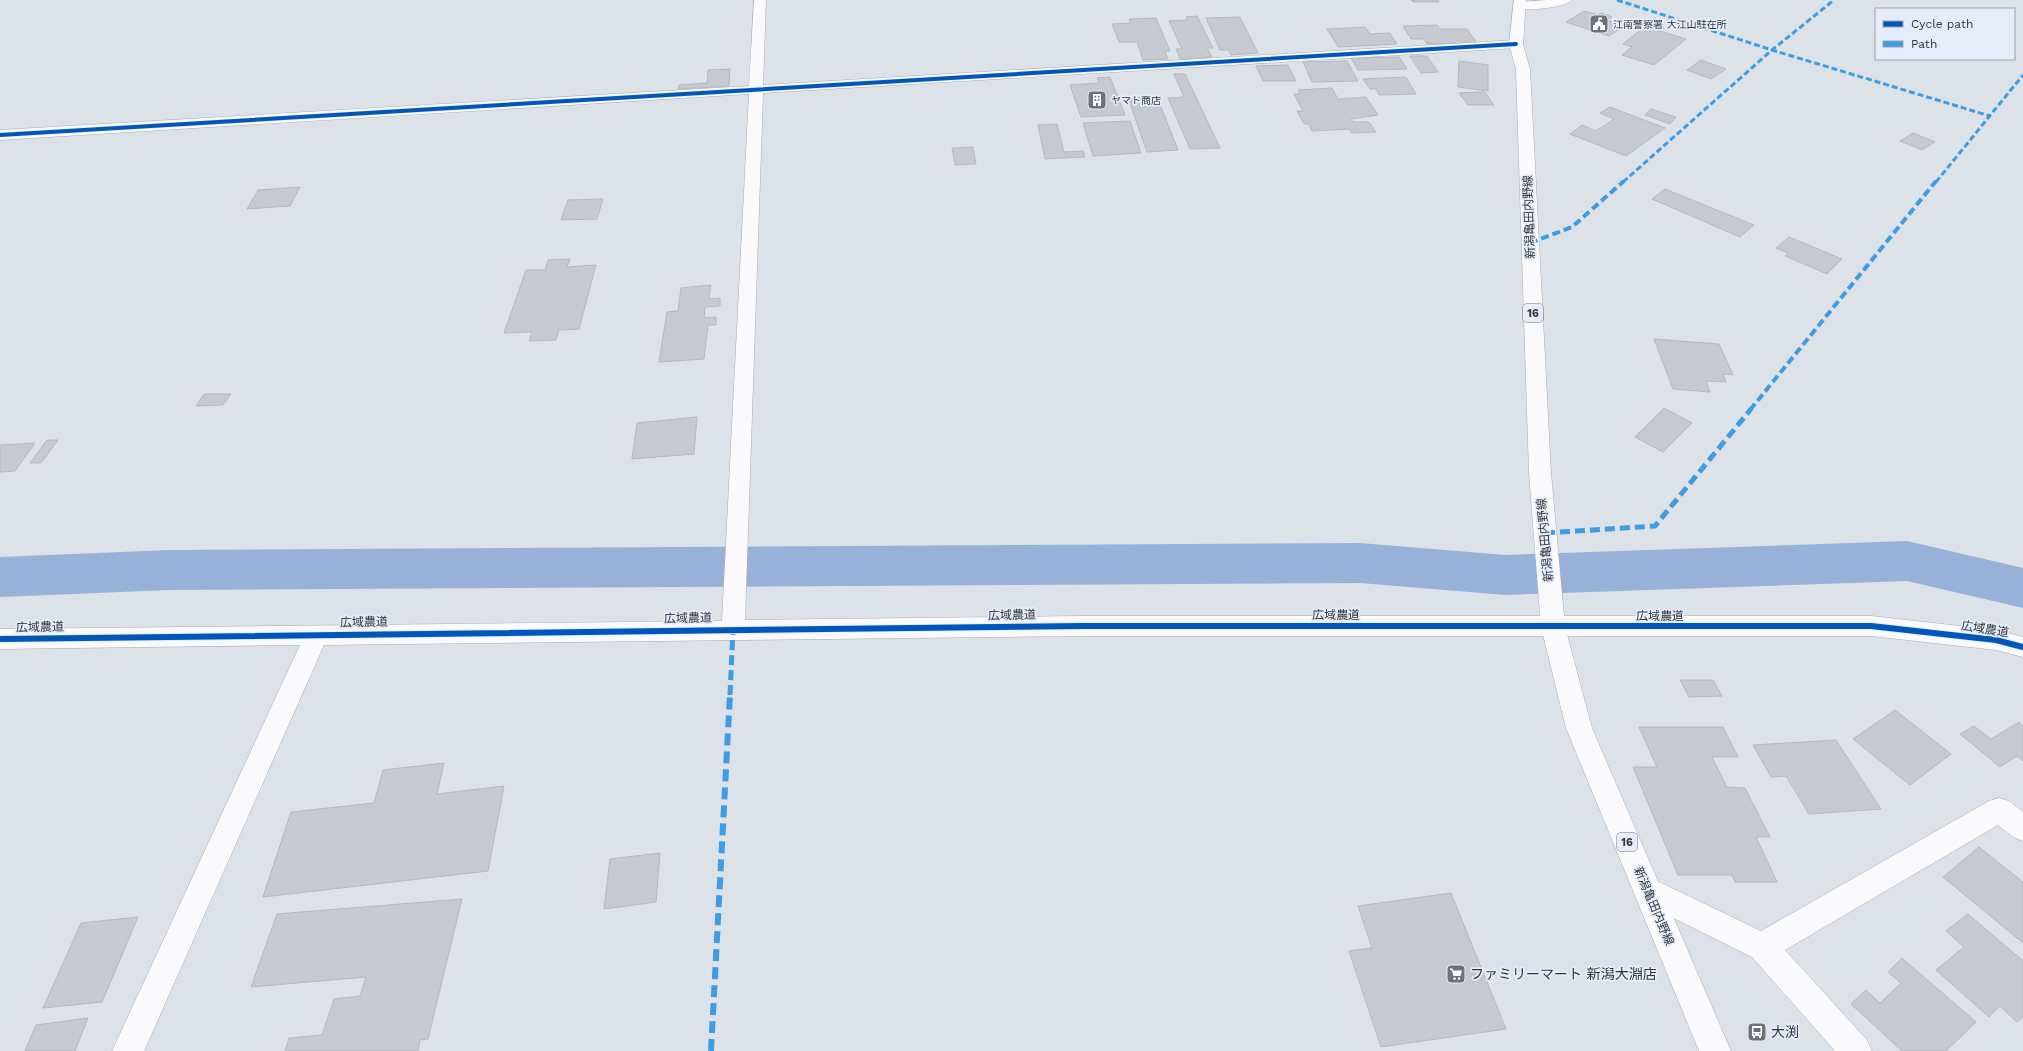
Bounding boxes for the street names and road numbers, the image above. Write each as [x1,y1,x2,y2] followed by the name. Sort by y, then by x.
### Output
[1521,175,1537,259] street label: 新潟亀田内野線
[1523,304,1543,322] road number: 16
[1534,498,1556,582] street label: 新潟亀田内野線
[988,608,1036,622] street label: 広域農道
[1312,608,1360,622] street label: 広域農道
[1636,609,1684,623] street label: 広域農道
[664,611,712,625] street label: 広域農道
[340,615,388,629] street label: 広域農道
[1960,618,2010,640] street label: 広域農道
[16,620,64,634] street label: 広域農道
[1617,833,1637,851] road number: 16
[1631,865,1677,947] street label: 新潟亀田内野線

